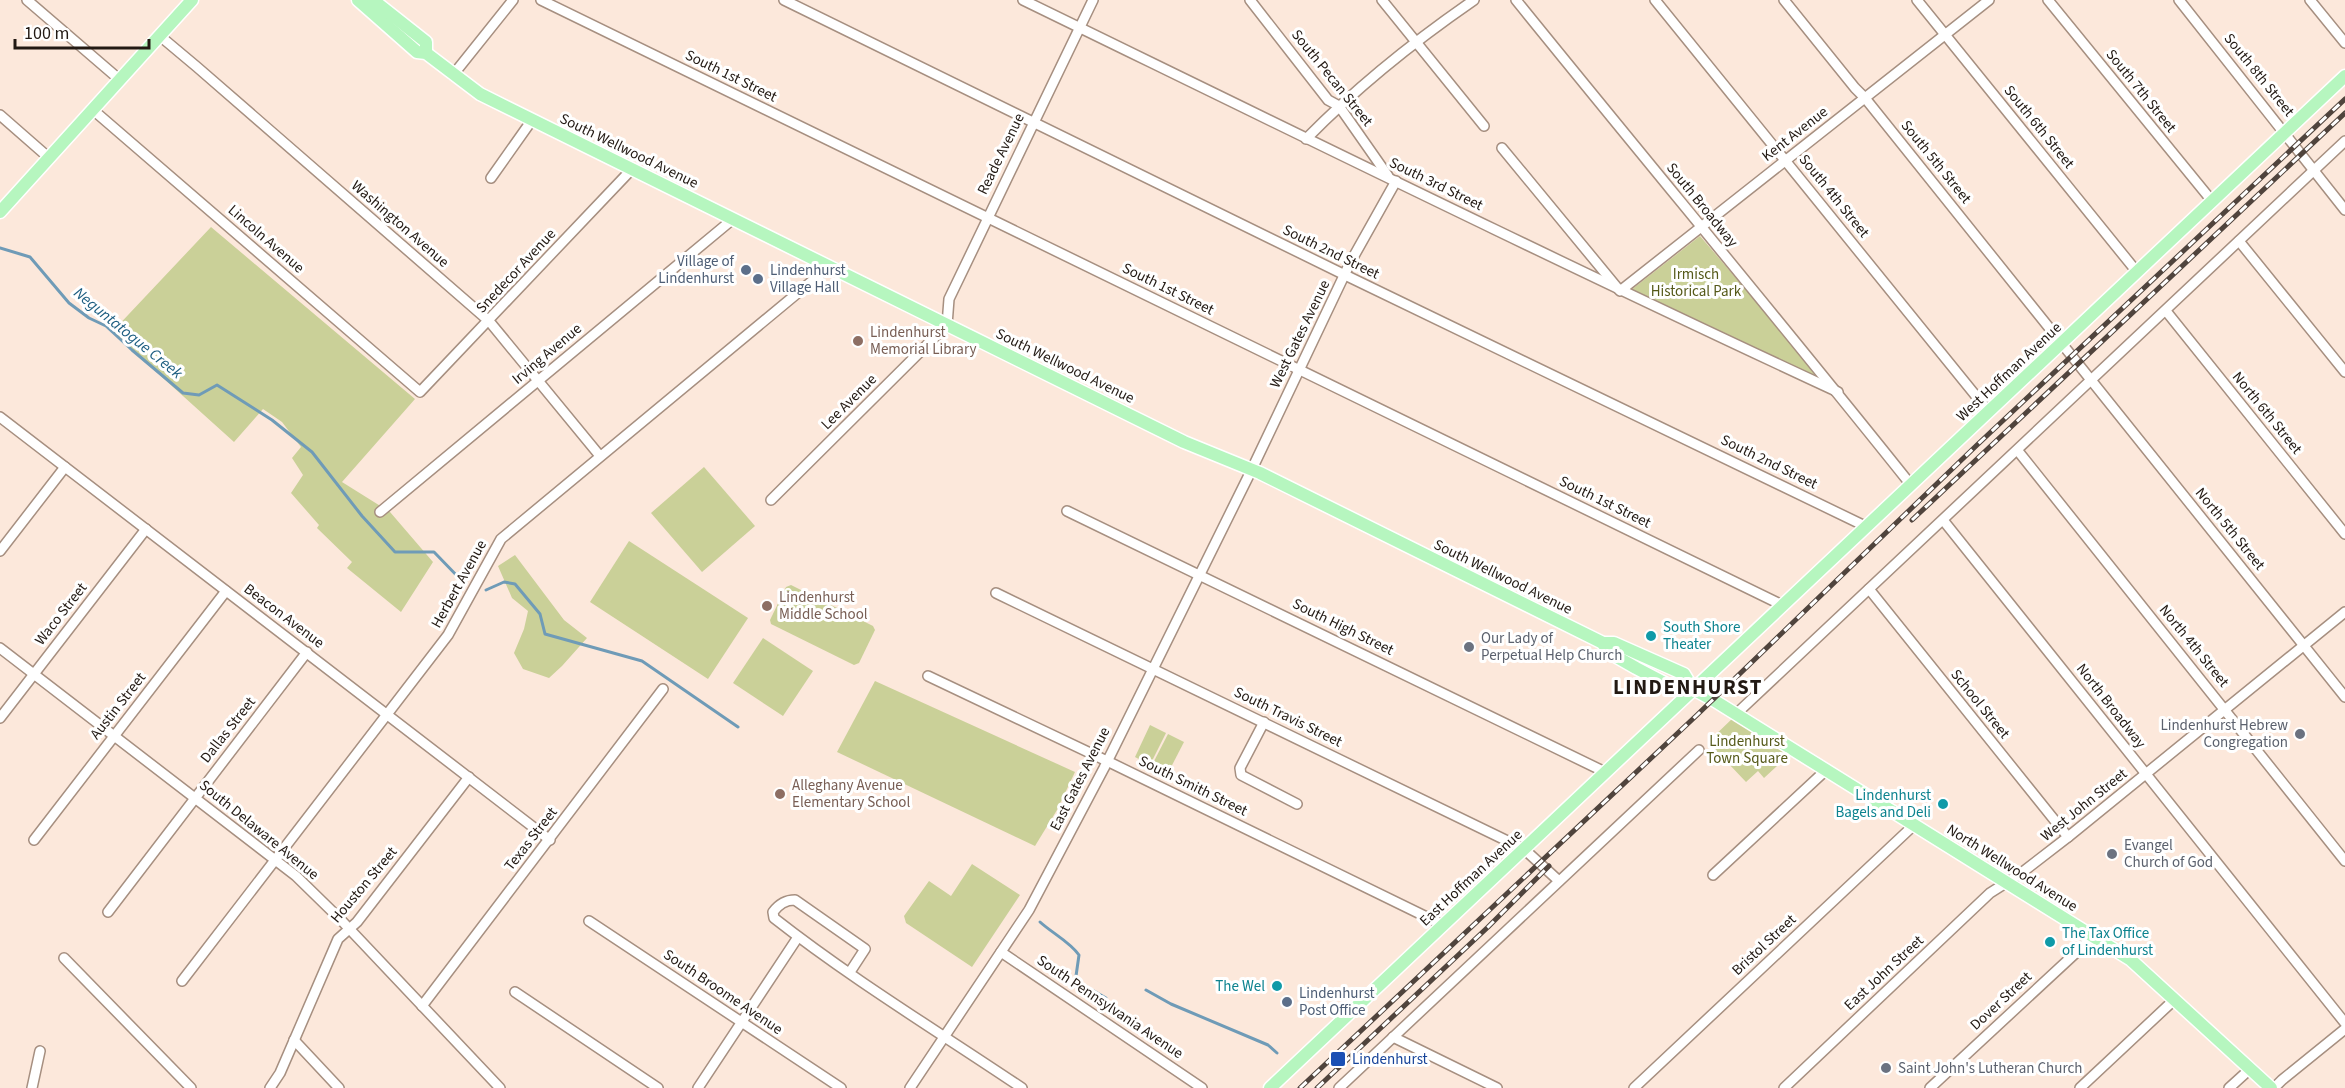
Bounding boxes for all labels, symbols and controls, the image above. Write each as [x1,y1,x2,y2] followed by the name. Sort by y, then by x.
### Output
[15,12,148,50] scale bar
[24,21,69,46] text: 100 m
[1286,25,1378,131] street label: South Pecan Street
[2219,29,2299,121] street label: South 8th Street
[682,45,780,107] street label: South 1st Street
[2101,45,2181,137] street label: South 7th Street
[1999,81,2079,173] street label: South 6th Street
[1758,102,1832,166] street label: Kent Avenue
[556,108,702,194] street label: South Wellwood Avenue
[972,110,1030,198] street label: Reade Avenue
[1896,116,1976,208] street label: South 5th Street
[1794,150,1874,242] street label: South 4th Street
[1386,152,1486,216] street label: South 3rd Street
[1661,158,1743,252] street label: South Broadway
[347,176,453,272] street label: Washington Avenue
[223,200,309,278] street label: Lincoln Avenue
[1279,220,1383,284] street label: South 2nd Street
[471,224,561,318] street label: Snedecor Avenue
[658,251,735,289] place label: Village of Lindenhurst
[1119,258,1217,320] street label: South 1st Street
[770,260,846,298] place label: Lindenhurst Village Hall
[739,263,753,277] marker: Village of Lindenhurst
[1651,264,1742,302] park label: Irmisch Historical Park
[751,272,765,286] marker: Lindenhurst Village Hall
[1265,276,1335,392] street label: West Gates Avenue
[69,282,187,384] water label: Neguntatogue Creek
[1952,318,2066,426] street label: West Hoffman Avenue
[508,319,586,389] street label: Irving Avenue
[870,322,976,360] place label: Lindenhurst Memorial Library
[992,323,1138,409] street label: South Wellwood Avenue
[851,334,865,348] marker: Lindenhurst Memorial Library
[2227,367,2307,459] street label: North 6th Street
[816,369,882,435] street label: Lee Avenue
[1717,430,1821,494] street label: South 2nd Street
[1556,471,1654,533] street label: South 1st Street
[2190,483,2270,575] street label: North 5th Street
[1430,534,1576,620] street label: South Wellwood Avenue
[426,536,492,632] street label: Herbert Avenue
[30,578,92,650] street label: Waco Street
[239,579,329,653] street label: Beacon Avenue
[779,587,868,625] place label: Lindenhurst Middle School
[1289,593,1397,661] street label: South High Street
[760,599,774,613] marker: Lindenhurst Middle School
[2154,600,2234,692] street label: North 4th Street
[1663,617,1740,655] place label: South Shore Theater
[1481,628,1622,666] place label: Our Lady of Perpetual Help Church
[1644,629,1658,643] marker: South Shore Theater
[1462,640,1476,654] marker: Our Lady of Perpetual Help Church
[2071,659,2151,753] street label: North Broadway
[1946,665,2014,743] street label: School Street
[85,668,151,744] street label: Austin Street
[1613,672,1763,702] district label: LINDENHURST
[1230,682,1346,752] street label: South Travis Street
[195,692,261,768] street label: Dallas Street
[2160,715,2288,753] place label: Lindenhurst Hebrew Congregation
[1045,723,1115,835] street label: East Gates Avenue
[2293,727,2307,741] marker: Lindenhurst Hebrew Congregation
[1706,731,1788,769] park label: Lindenhurst Town Square
[1135,751,1251,821] street label: South Smith Street
[2036,764,2132,846] street label: West John Street
[195,775,323,885] street label: South Delaware Avenue
[792,775,910,813] place label: Alleghany Avenue Elementary School
[1835,785,1931,823] place label: Lindenhurst Bagels and Deli
[773,787,787,801] marker: Alleghany Avenue Elementary School
[1936,797,1950,811] marker: Lindenhurst Bagels and Deli
[500,803,562,875] street label: Texas Street
[1943,819,2081,917] street label: North Wellwood Avenue
[1415,825,1527,931] street label: East Hoffman Avenue
[2124,835,2213,873] place label: Evangel Church of God
[326,842,402,928] street label: Houston Street
[2105,847,2119,861] marker: Evangel Church of God
[1727,910,1801,980] street label: Bristol Street
[2062,923,2153,961] place label: The Tax Office of Lindenhurst
[1840,931,1928,1015] street label: East John Street
[2043,935,2057,949] marker: The Tax Office of Lindenhurst
[659,944,787,1040] street label: South Broome Avenue
[1033,950,1187,1064] street label: South Pennsylvania Avenue
[1966,967,2036,1035] street label: Dover Street
[1215,976,1265,997] place label: The Wel
[1270,979,1284,993] marker: The Wel
[1299,983,1375,1021] place label: Lindenhurst Post Office
[1280,995,1294,1009] marker: Lindenhurst Post Office
[1352,1049,1428,1070] place label: Lindenhurst
[1329,1050,1347,1068] marker: Lindenhurst
[1898,1058,2082,1079] place label: Saint John's Lutheran Church
[1879,1061,1893,1075] marker: Saint John's Lutheran Church

